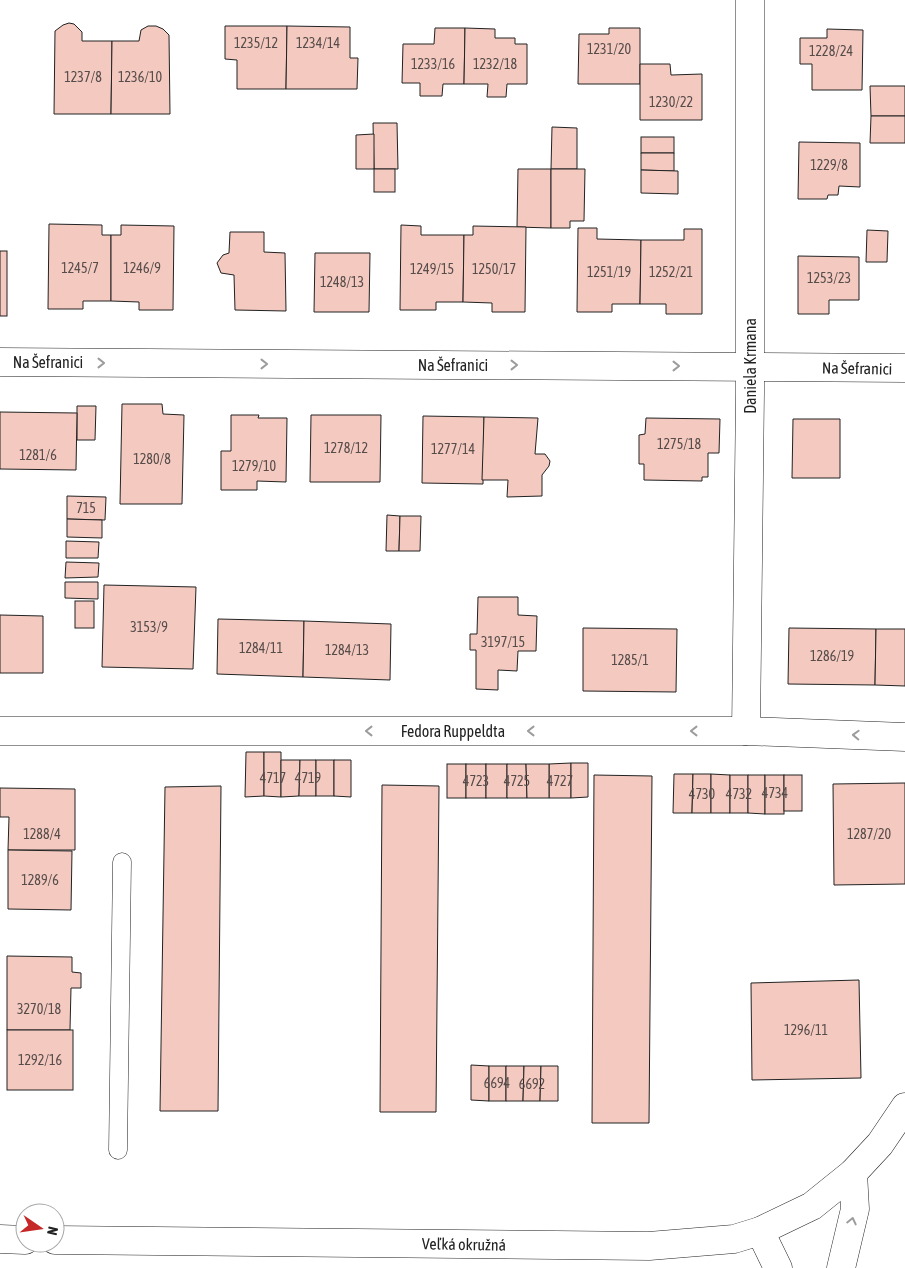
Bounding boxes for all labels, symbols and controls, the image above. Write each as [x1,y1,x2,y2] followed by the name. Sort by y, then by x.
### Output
[234,35,278,51] house number: 1235/12
[296,35,341,51] house number: 1234/14
[587,41,632,57] house number: 1231/20
[809,43,854,59] house number: 1228/24
[411,56,456,72] house number: 1233/16
[473,56,518,72] house number: 1232/18
[64,69,102,85] house number: 1237/8
[118,69,163,85] house number: 1236/10
[649,94,693,110] house number: 1230/22
[810,157,848,173] house number: 1229/8
[61,260,99,276] house number: 1245/7
[123,260,161,276] house number: 1246/9
[410,261,454,277] house number: 1249/15
[472,261,516,277] house number: 1250/17
[587,264,631,280] house number: 1251/19
[649,264,693,280] house number: 1252/21
[807,270,851,286] house number: 1253/23
[320,274,364,290] house number: 1248/13
[741,318,759,414] street label: Daniela Krmana
[13,353,83,371] street label: Na Šefranici
[418,356,488,374] street label: Na Šefranici
[98,358,105,368] one-way arrow
[822,358,892,378] street label: Na Šefranici
[260,359,268,369] one-way arrow
[510,360,518,370] one-way arrow
[672,361,680,371] one-way arrow
[657,436,702,452] house number: 1275/18
[324,440,368,456] house number: 1278/12
[431,441,476,457] house number: 1277/14
[19,447,57,463] house number: 1281/6
[133,451,171,467] house number: 1280/8
[232,458,277,474] house number: 1279/10
[76,500,96,516] house number: 715
[130,619,168,635] house number: 3153/9
[481,634,525,650] house number: 3197/15
[239,640,283,656] house number: 1284/11
[325,642,369,658] house number: 1284/13
[810,648,854,664] house number: 1286/19
[611,652,649,668] house number: 1285/1
[401,722,505,741] street label: Fedora Ruppeldta
[365,726,372,736] one-way arrow
[527,726,535,736] one-way arrow
[690,726,698,736] one-way arrow
[852,730,860,741] one-way arrow
[260,770,286,786] house number: 4717
[295,770,321,786] house number: 4719
[463,773,489,789] house number: 4723
[504,773,530,789] house number: 4725
[547,773,573,789] house number: 4727
[762,785,789,801] house number: 4734
[689,786,716,802] house number: 4730
[726,786,752,802] house number: 4732
[23,826,61,842] house number: 1288/4
[847,826,892,842] house number: 1287/20
[21,872,59,888] house number: 1289/6
[17,1001,62,1017] house number: 3270/18
[784,1022,828,1038] house number: 1296/11
[18,1052,63,1068] house number: 1292/16
[484,1075,511,1091] house number: 6694
[519,1076,545,1092] house number: 6692
[15,1203,65,1253] north arrow
[846,1216,857,1225] one-way arrow
[44,1225,61,1237] text: N
[422,1234,506,1254] street label: Veľká okružná

